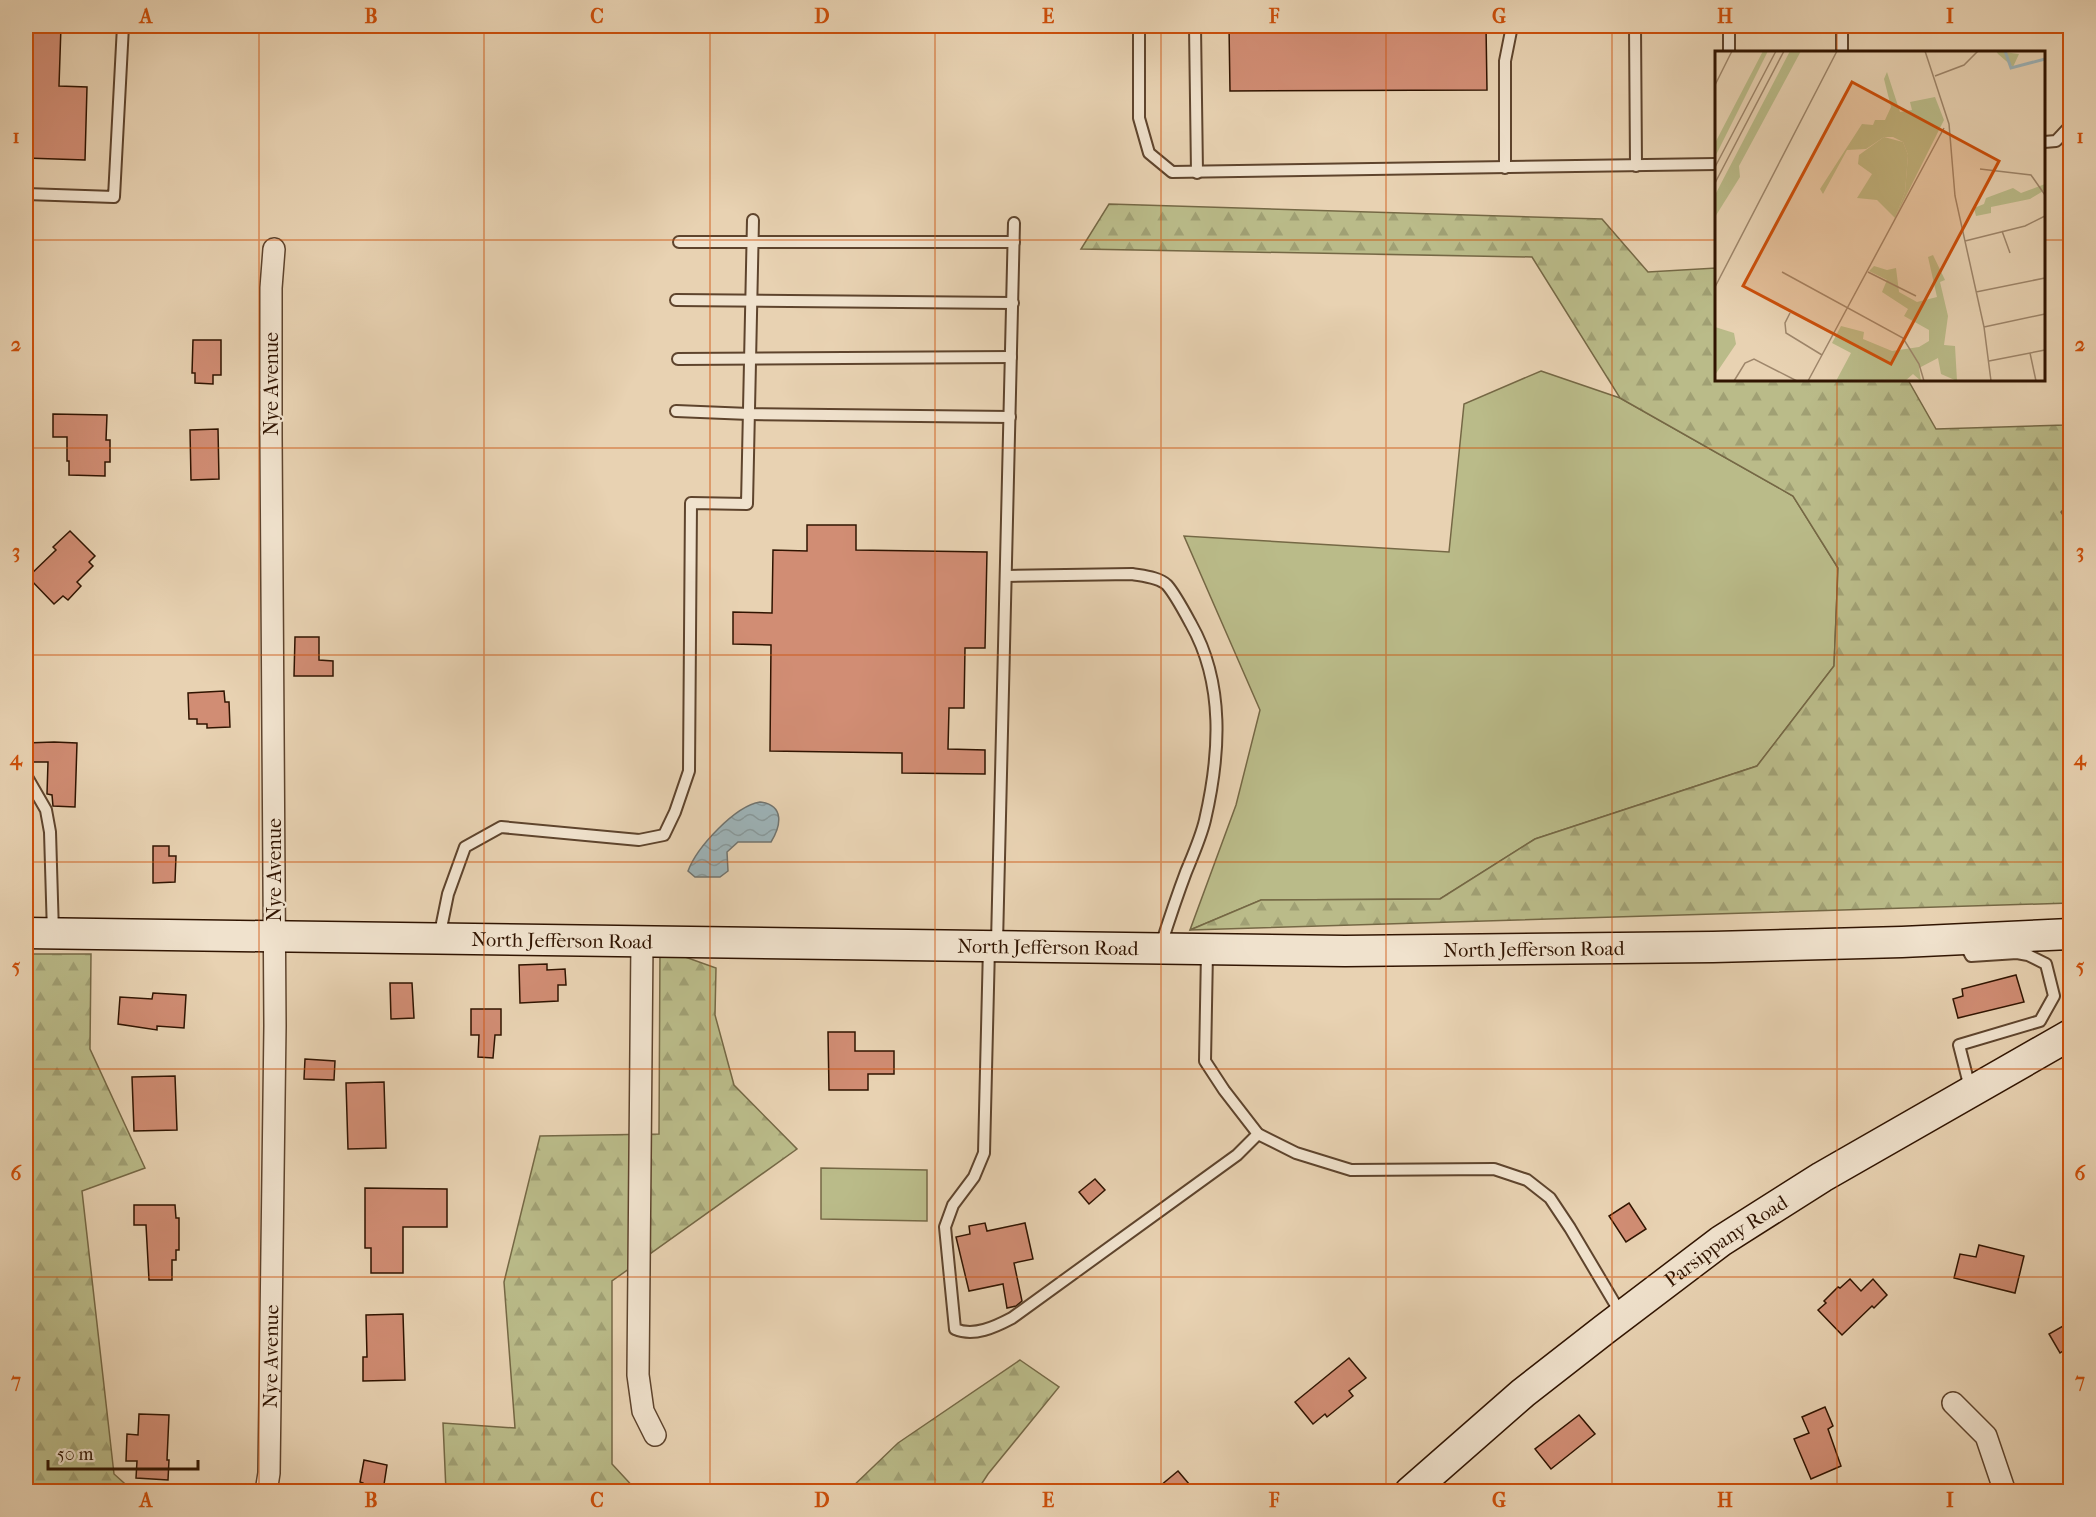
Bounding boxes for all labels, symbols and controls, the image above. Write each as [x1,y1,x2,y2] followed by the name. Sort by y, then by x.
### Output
[138,5,154,28] text: A
[364,5,378,28] text: B
[590,5,604,28] text: C
[814,5,830,28] text: D
[1042,5,1054,28] text: E
[1268,5,1280,28] text: F
[1492,5,1506,28] text: G
[1717,5,1733,28] text: H
[1946,5,1954,28] text: I
[1715,51,2045,381] inset map
[12,125,20,148] text: 1
[2076,125,2084,148] text: 1
[260,332,283,436] street label: Nye Avenue
[11,333,21,356] text: 2
[2075,333,2085,356] text: 2
[12,540,20,563] text: 3
[2076,540,2084,563] text: 3
[9,747,23,771] text: 4
[2073,747,2087,771] text: 4
[263,818,286,922] street label: Nye Avenue
[471,928,654,953] street label: North Jefferson Road
[957,934,1140,960] street label: North Jefferson Road
[1443,936,1626,961] street label: North Jefferson Road
[12,955,21,978] text: 5
[2076,955,2085,978] text: 5
[11,1162,23,1185] text: 6
[2075,1162,2087,1185] text: 6
[1660,1190,1793,1291] street label: Parsippany Road
[258,1304,283,1408] street label: Nye Avenue
[10,1369,21,1392] text: 7
[2074,1369,2085,1392] text: 7
[48,1433,198,1471] scale bar
[57,1444,94,1465] text: 50 m
[138,1489,154,1512] text: A
[364,1489,378,1512] text: B
[590,1489,604,1512] text: C
[814,1489,830,1512] text: D
[1042,1489,1054,1512] text: E
[1268,1489,1280,1512] text: F
[1492,1489,1506,1512] text: G
[1717,1489,1733,1512] text: H
[1946,1489,1954,1512] text: I

